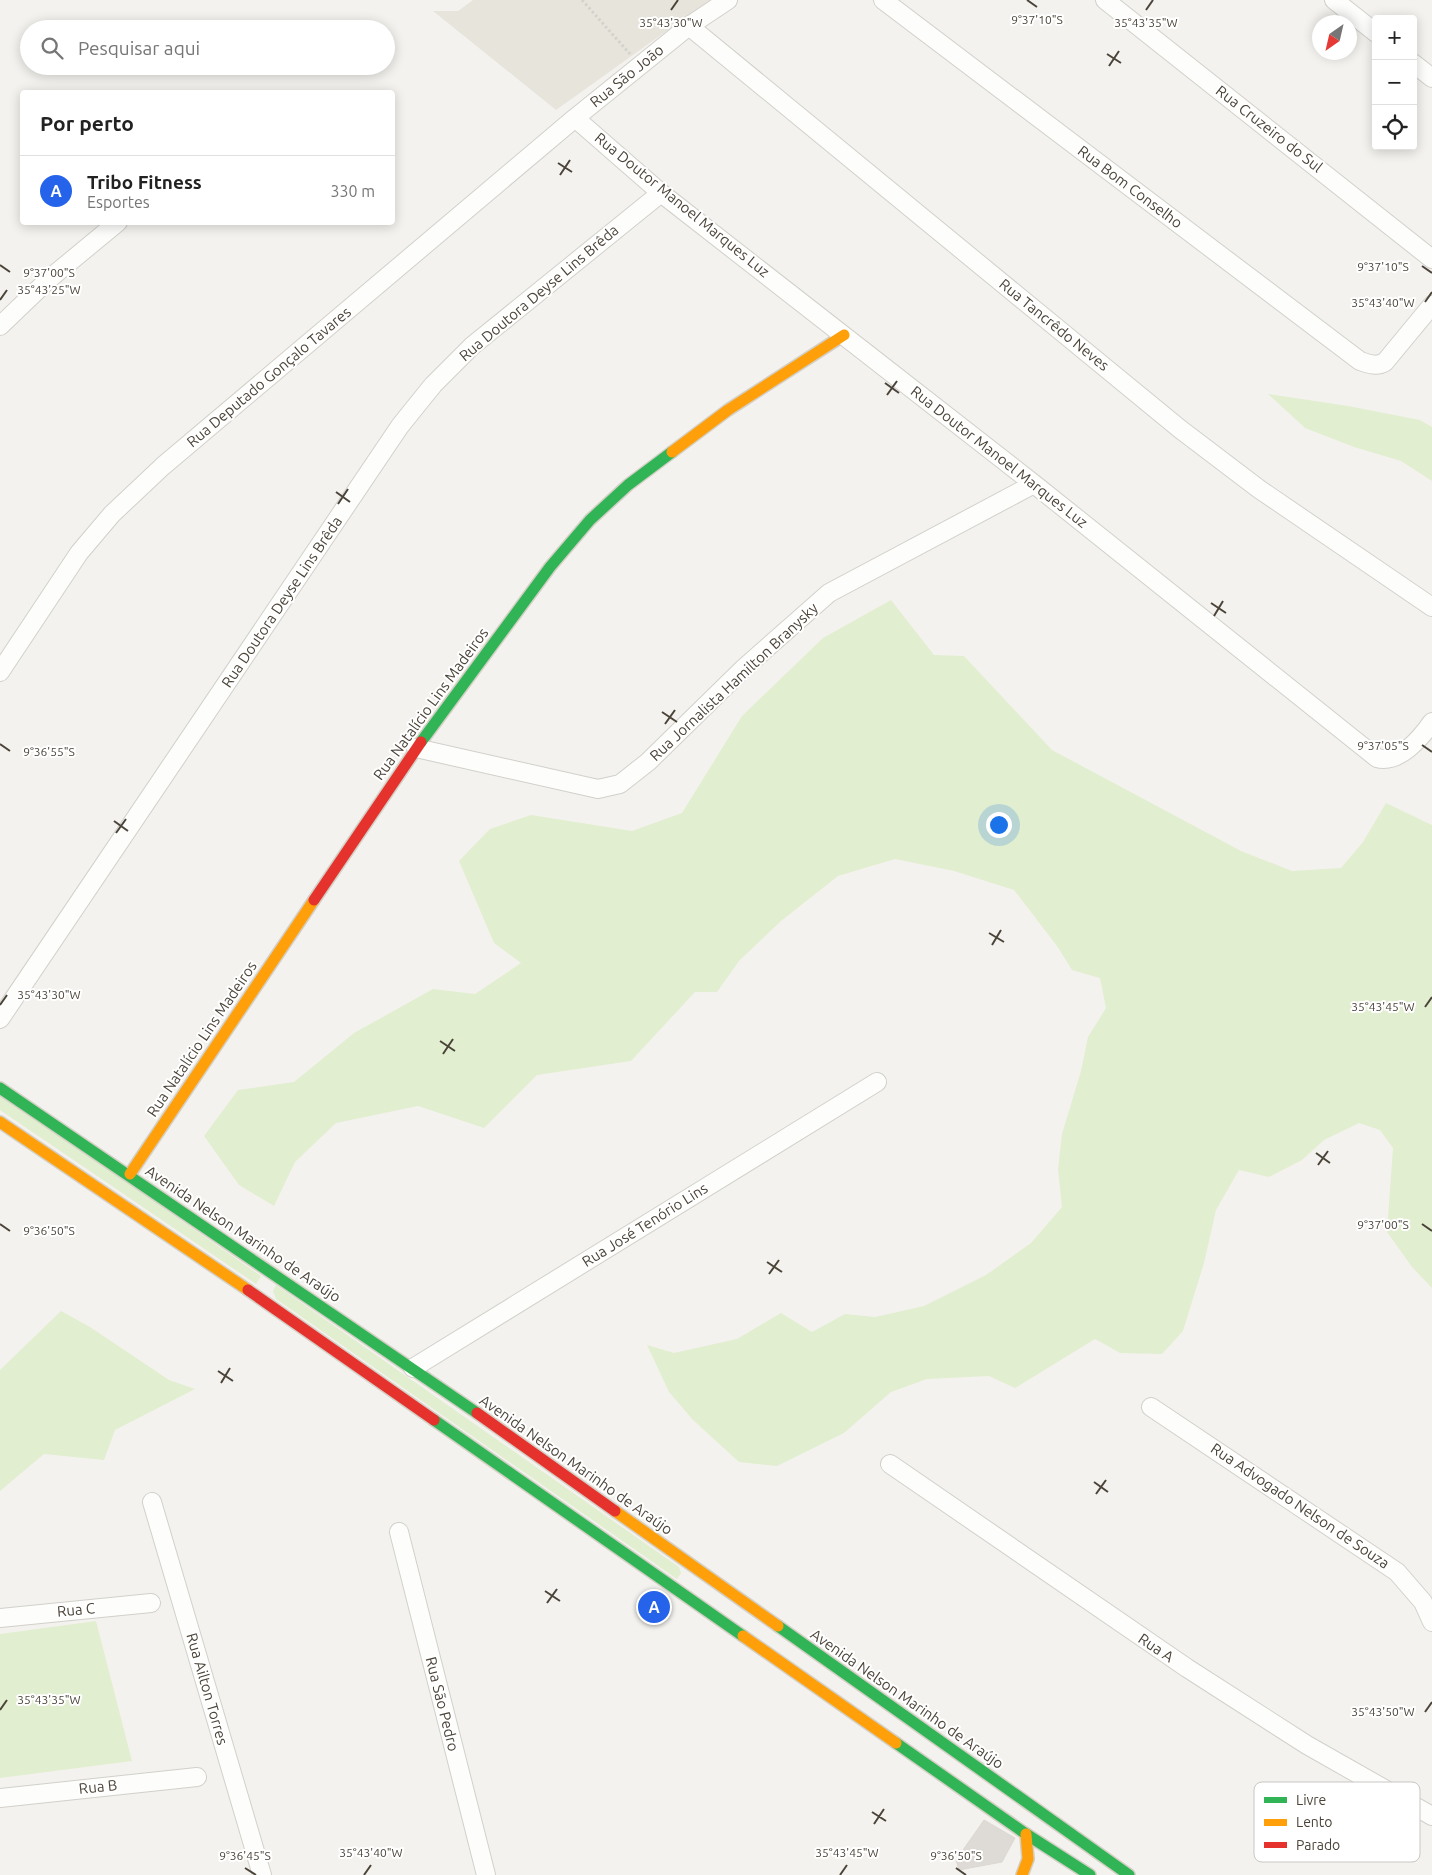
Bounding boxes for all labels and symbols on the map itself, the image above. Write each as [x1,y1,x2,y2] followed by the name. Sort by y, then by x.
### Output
[1011,13,1063,26] text: 9°37'10"S
[1312,15,1357,60] north arrow
[639,16,703,29] text: 35°43'30"W
[1114,16,1178,29] text: 35°43'35"W
[587,41,667,110] street label: Rua São João
[1213,82,1326,175] street label: Rua Cruzeiro do Sul
[592,129,773,280] street label: Rua Doutor Manoel Marques Luz
[1075,142,1186,231] street label: Rua Bom Conselho
[456,221,622,364] street label: Rua Doutora Deyse Lins Brêda
[1357,260,1409,273] text: 9°37'10"S
[23,266,75,279] text: 9°37'00"S
[996,275,1113,374] street label: Rua Tancrêdo Neves
[17,283,81,296] text: 35°43'25"W
[1351,296,1415,309] text: 35°43'40"W
[183,303,354,450] street label: Rua Deputado Gonçalo Tavares
[908,382,1091,531] street label: Rua Doutor Manoel Marques Luz
[218,513,345,690] street label: Rua Doutora Deyse Lins Brêda
[646,599,821,764] street label: Rua Jornalista Hamilton Branysky
[370,624,491,783] street label: Rua Natalício Lins Madeiros
[1357,739,1409,752] text: 9°37'05"S
[23,745,75,758] text: 9°36'55"S
[986,812,1012,838] your location
[143,958,260,1120] street label: Rua Natalício Lins Madeiros
[17,988,81,1001] text: 35°43'30"W
[1351,1000,1415,1013] text: 35°43'45"W
[143,1162,344,1305] street label: Avenida Nelson Marinho de Araújo
[579,1179,711,1270] street label: Rua José Tenório Lins
[1357,1218,1409,1231] text: 9°37'00"S
[23,1224,75,1237] text: 9°36'50"S
[477,1391,676,1538] street label: Avenida Nelson Marinho de Araújo
[1208,1439,1393,1572] street label: Rua Advogado Nelson de Souza
[638,1588,670,1626] pin: A
[56,1599,96,1620] street label: Rua C
[808,1625,1007,1772] street label: Avenida Nelson Marinho de Araújo
[1135,1630,1177,1666] street label: Rua A
[183,1631,232,1747] street label: Rua Ailton Torres
[423,1655,462,1753] street label: Rua São Pedro
[17,1693,81,1706] text: 35°43'35"W
[1351,1705,1415,1718] text: 35°43'50"W
[78,1776,118,1797] street label: Rua B
[1254,1782,1420,1862] legend
[1296,1792,1326,1808] text: Livre
[1296,1814,1333,1830] text: Lento
[1296,1837,1340,1853] text: Parado
[339,1846,403,1859] text: 35°43'40"W
[815,1846,879,1859] text: 35°43'45"W
[219,1849,271,1862] text: 9°36'45"S
[930,1849,982,1862] text: 9°36'50"S

